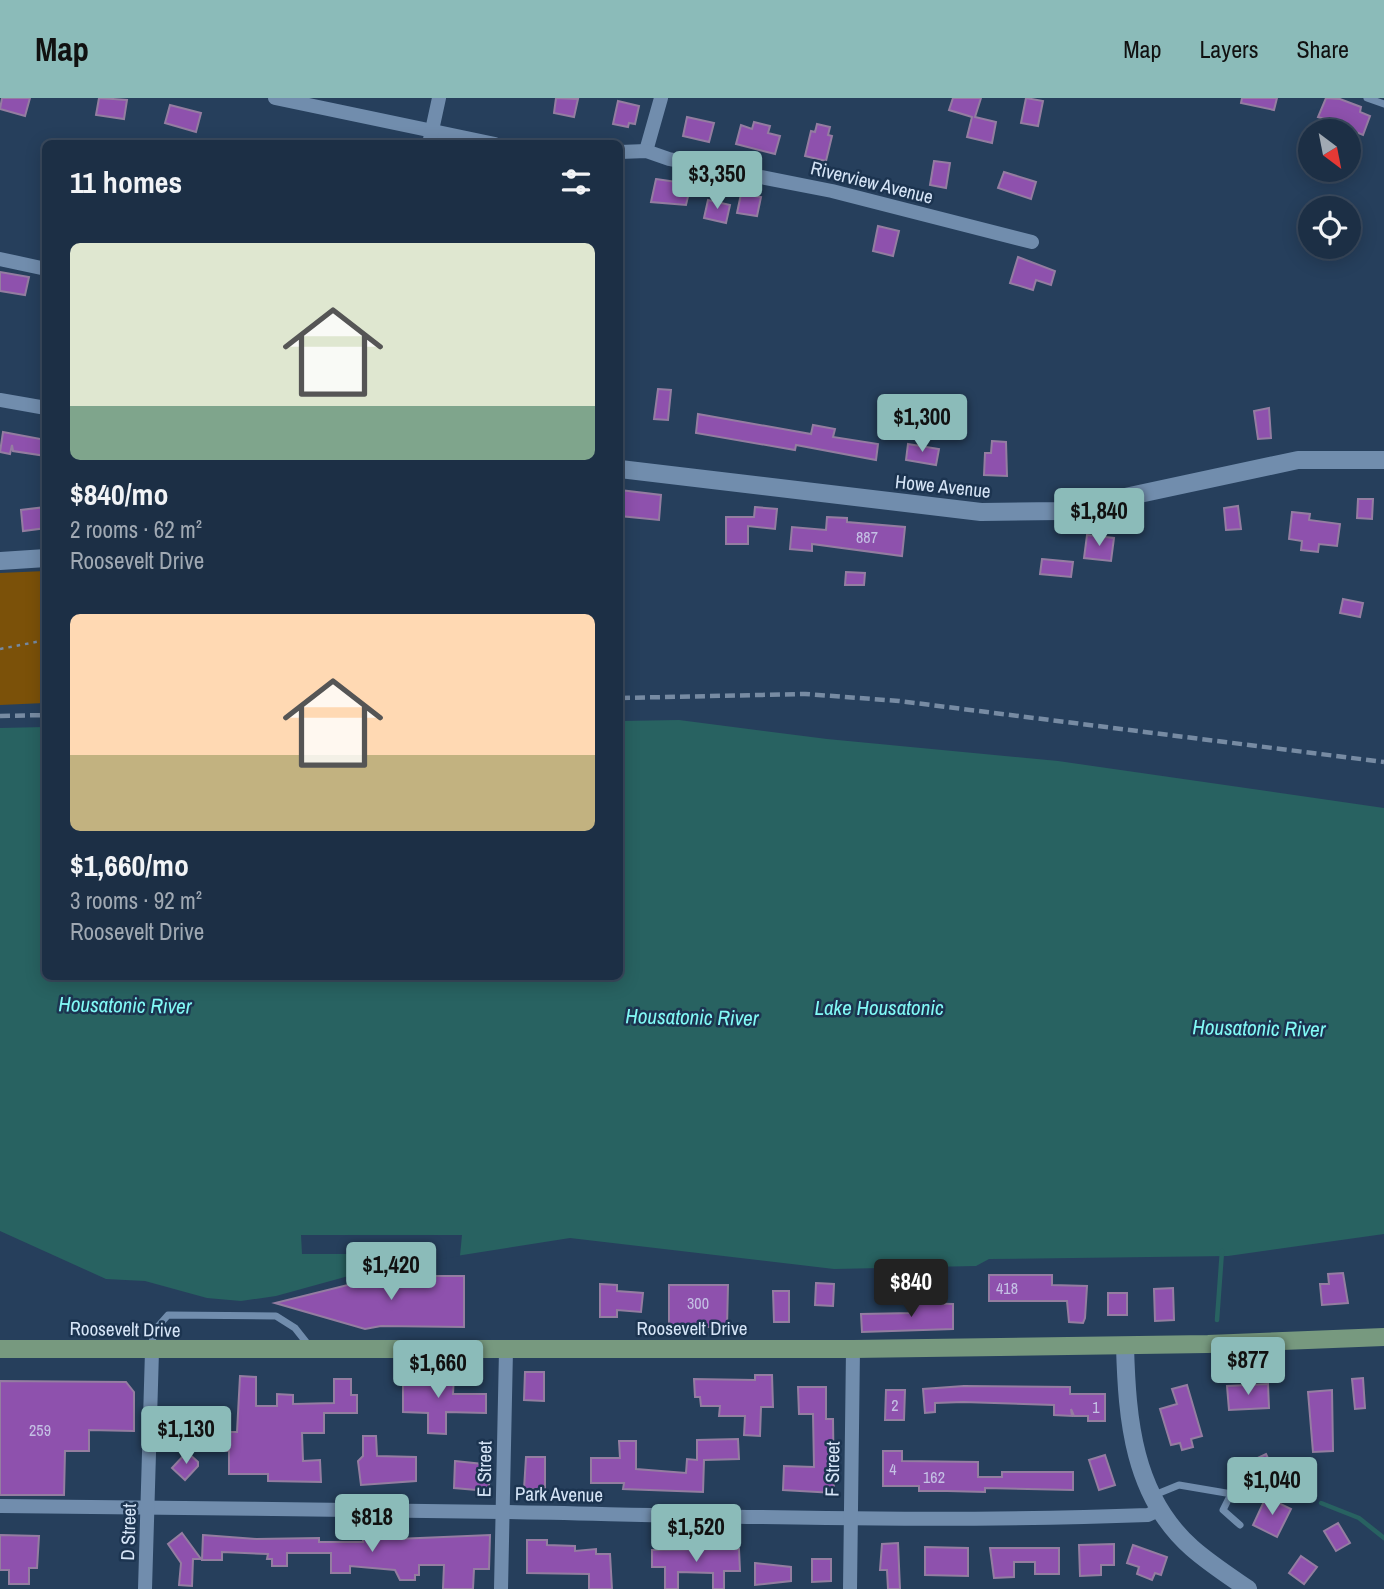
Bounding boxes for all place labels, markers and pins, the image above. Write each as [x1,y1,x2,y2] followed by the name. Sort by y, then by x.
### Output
[660,152,774,211] pin: $3,350
[865,394,979,454] pin: $1,300
[1042,489,1156,548] pin: $1,840
[334,1242,448,1302] pin: $1,420
[870,1260,952,1319] pin: $840
[1207,1338,1289,1397] pin: $877
[381,1340,495,1400] pin: $1,660
[129,1406,243,1466] pin: $1,130
[1215,1458,1329,1517] pin: $1,040
[331,1494,413,1554] pin: $818
[639,1504,753,1564] pin: $1,520

